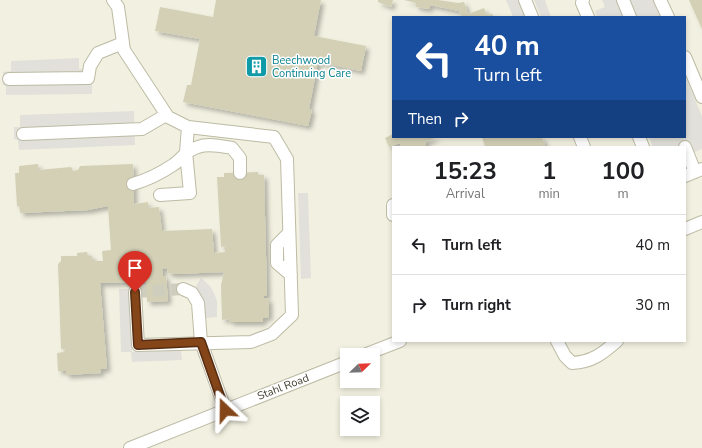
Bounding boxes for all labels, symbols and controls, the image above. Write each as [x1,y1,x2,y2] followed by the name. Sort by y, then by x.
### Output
[474,27,540,65] text: 40 m
[408,32,460,84] icon: left
[243,53,269,79] building icon: Beechwood Continuing Care
[272,53,351,81] place label: Beechwood Continuing Care
[474,63,542,87] text: Turn left
[450,108,472,130] icon: right
[408,109,442,129] text: Then
[433,155,497,187] text: 15:23
[542,155,556,187] text: 1
[601,155,645,187] text: 100
[446,185,485,203] text: Arrival
[538,185,560,203] text: min
[617,185,629,203] text: m
[408,234,430,256] icon: left
[442,235,501,255] text: Turn left
[635,235,670,255] text: 40 m
[118,251,152,292] pin
[124,257,146,279] icon: arrive
[408,294,430,316] icon: right
[442,295,511,315] text: Turn right
[635,295,670,315] text: 30 m
[340,348,380,388] north arrow
[340,348,380,436] map controls
[255,370,311,404] street label: Stahl Road
[204,389,246,431] position arrow
[340,396,380,436] button: layers

